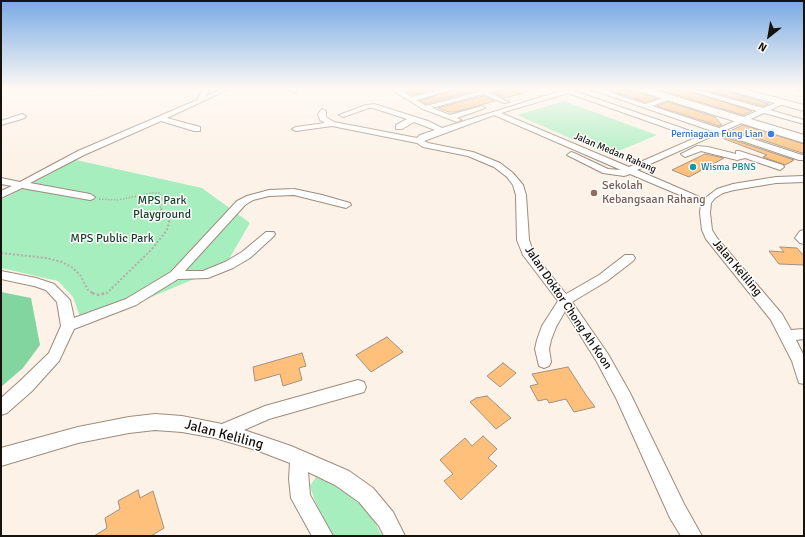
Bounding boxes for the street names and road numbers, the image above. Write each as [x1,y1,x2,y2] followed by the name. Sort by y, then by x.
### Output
[572,130,658,176] street label: Jalan Medan Rahang
[709,237,765,299] street label: Jalan Keliling
[521,244,615,372] street label: Jalan Doktor Chong Ah Koon
[183,416,265,454] street label: Jalan Keliling

